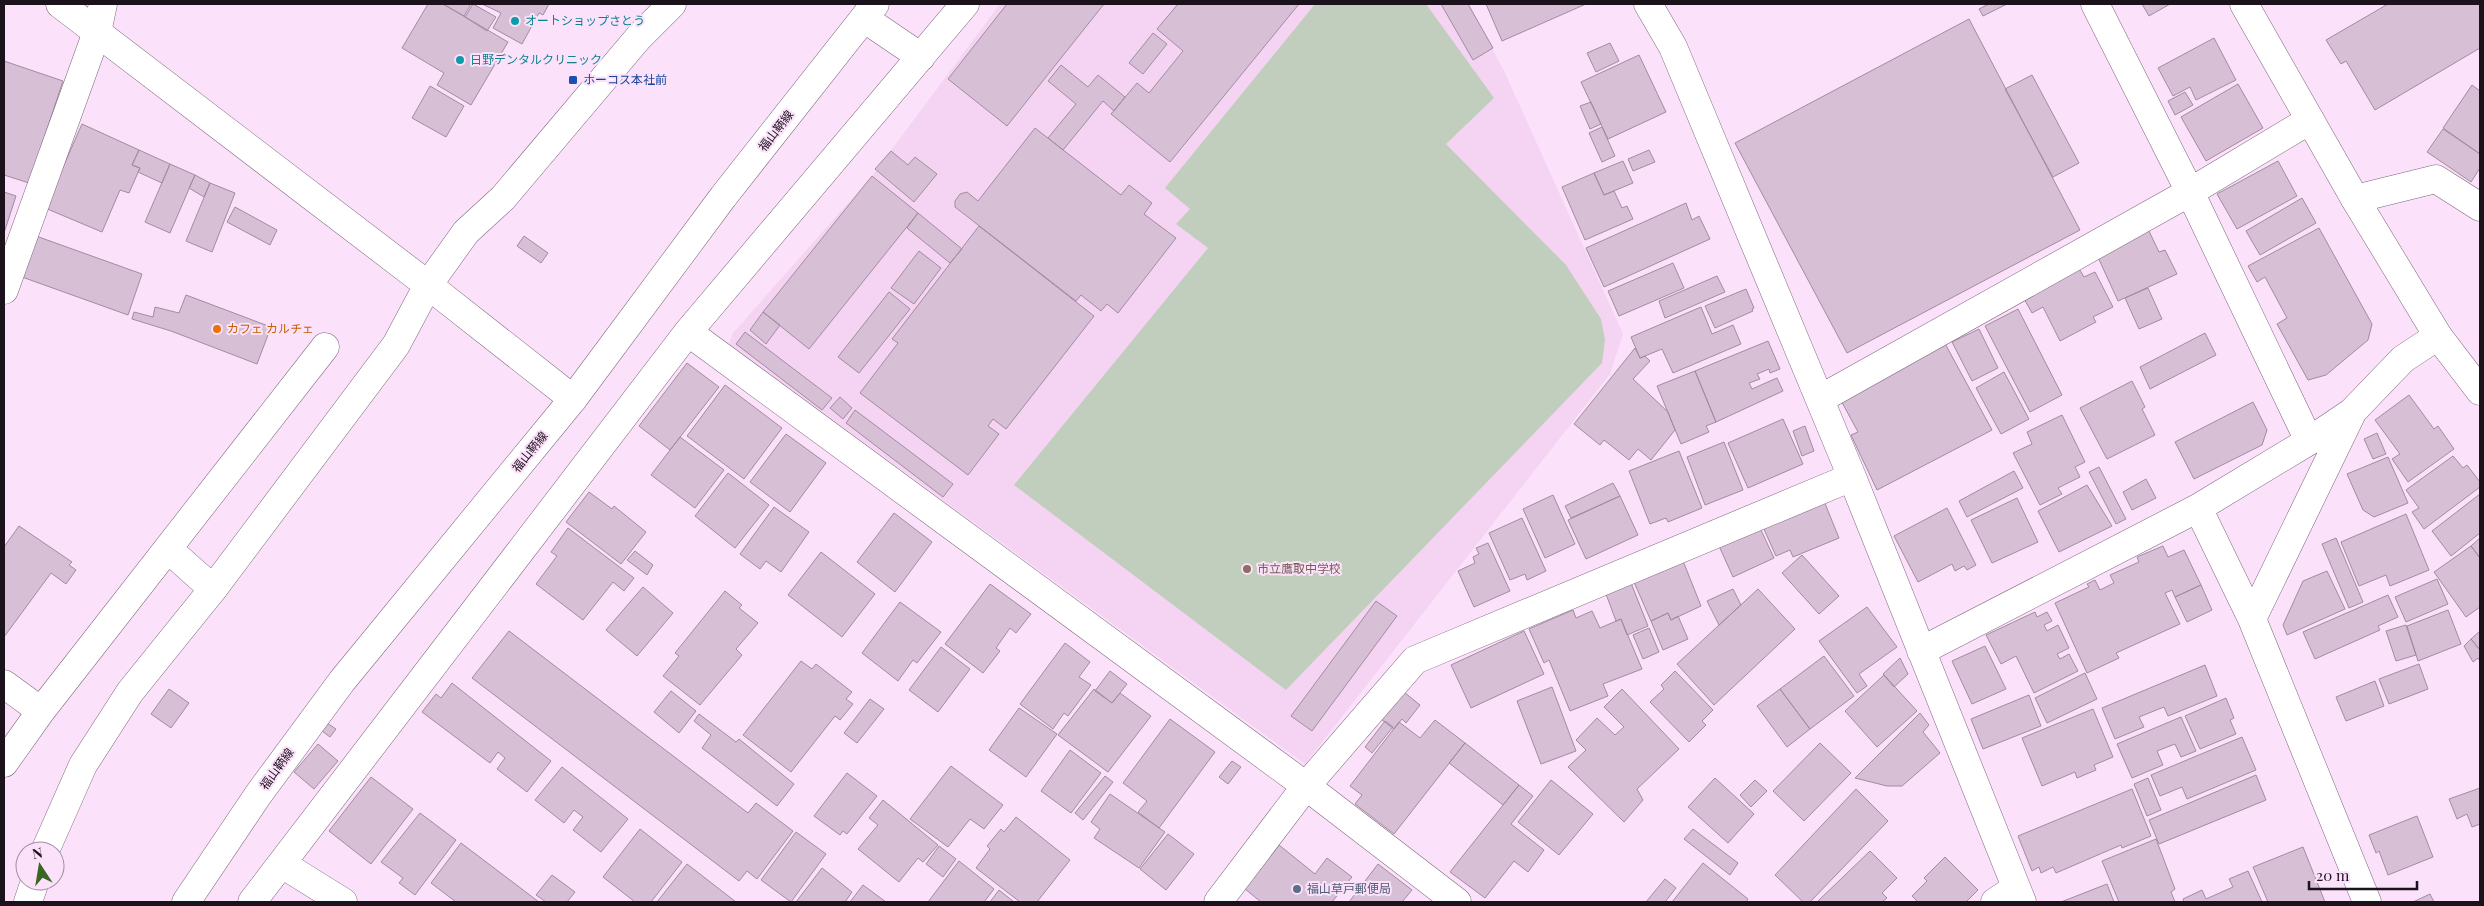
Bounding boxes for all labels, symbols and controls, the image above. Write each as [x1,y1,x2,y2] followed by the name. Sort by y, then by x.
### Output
[525,12,645,28] place label: オートショップさとう
[509,15,521,27] marker: オートショップさとう
[470,51,602,67] place label: 日野デンタルクリニック
[454,54,466,66] marker: 日野デンタルクリニック
[583,71,667,87] place label: ホーコス本社前
[567,74,579,86] marker: ホーコス本社前
[754,107,796,154] street label: 福山鞆線
[227,320,314,336] place label: カフェ カルチェ
[211,323,223,335] marker: カフェ カルチェ
[508,428,551,475] street label: 福山鞆線
[1257,560,1341,576] place label: 市立鷹取中学校
[1241,563,1253,575] marker: 市立鷹取中学校
[256,744,297,793] street label: 福山鞆線
[15,841,65,891] north arrow
[30,842,44,863] text: N
[2309,858,2416,890] scale bar
[2316,865,2350,885] text: 20 m
[1307,880,1391,896] place label: 福山草戸郵便局
[1291,883,1303,895] marker: 福山草戸郵便局

